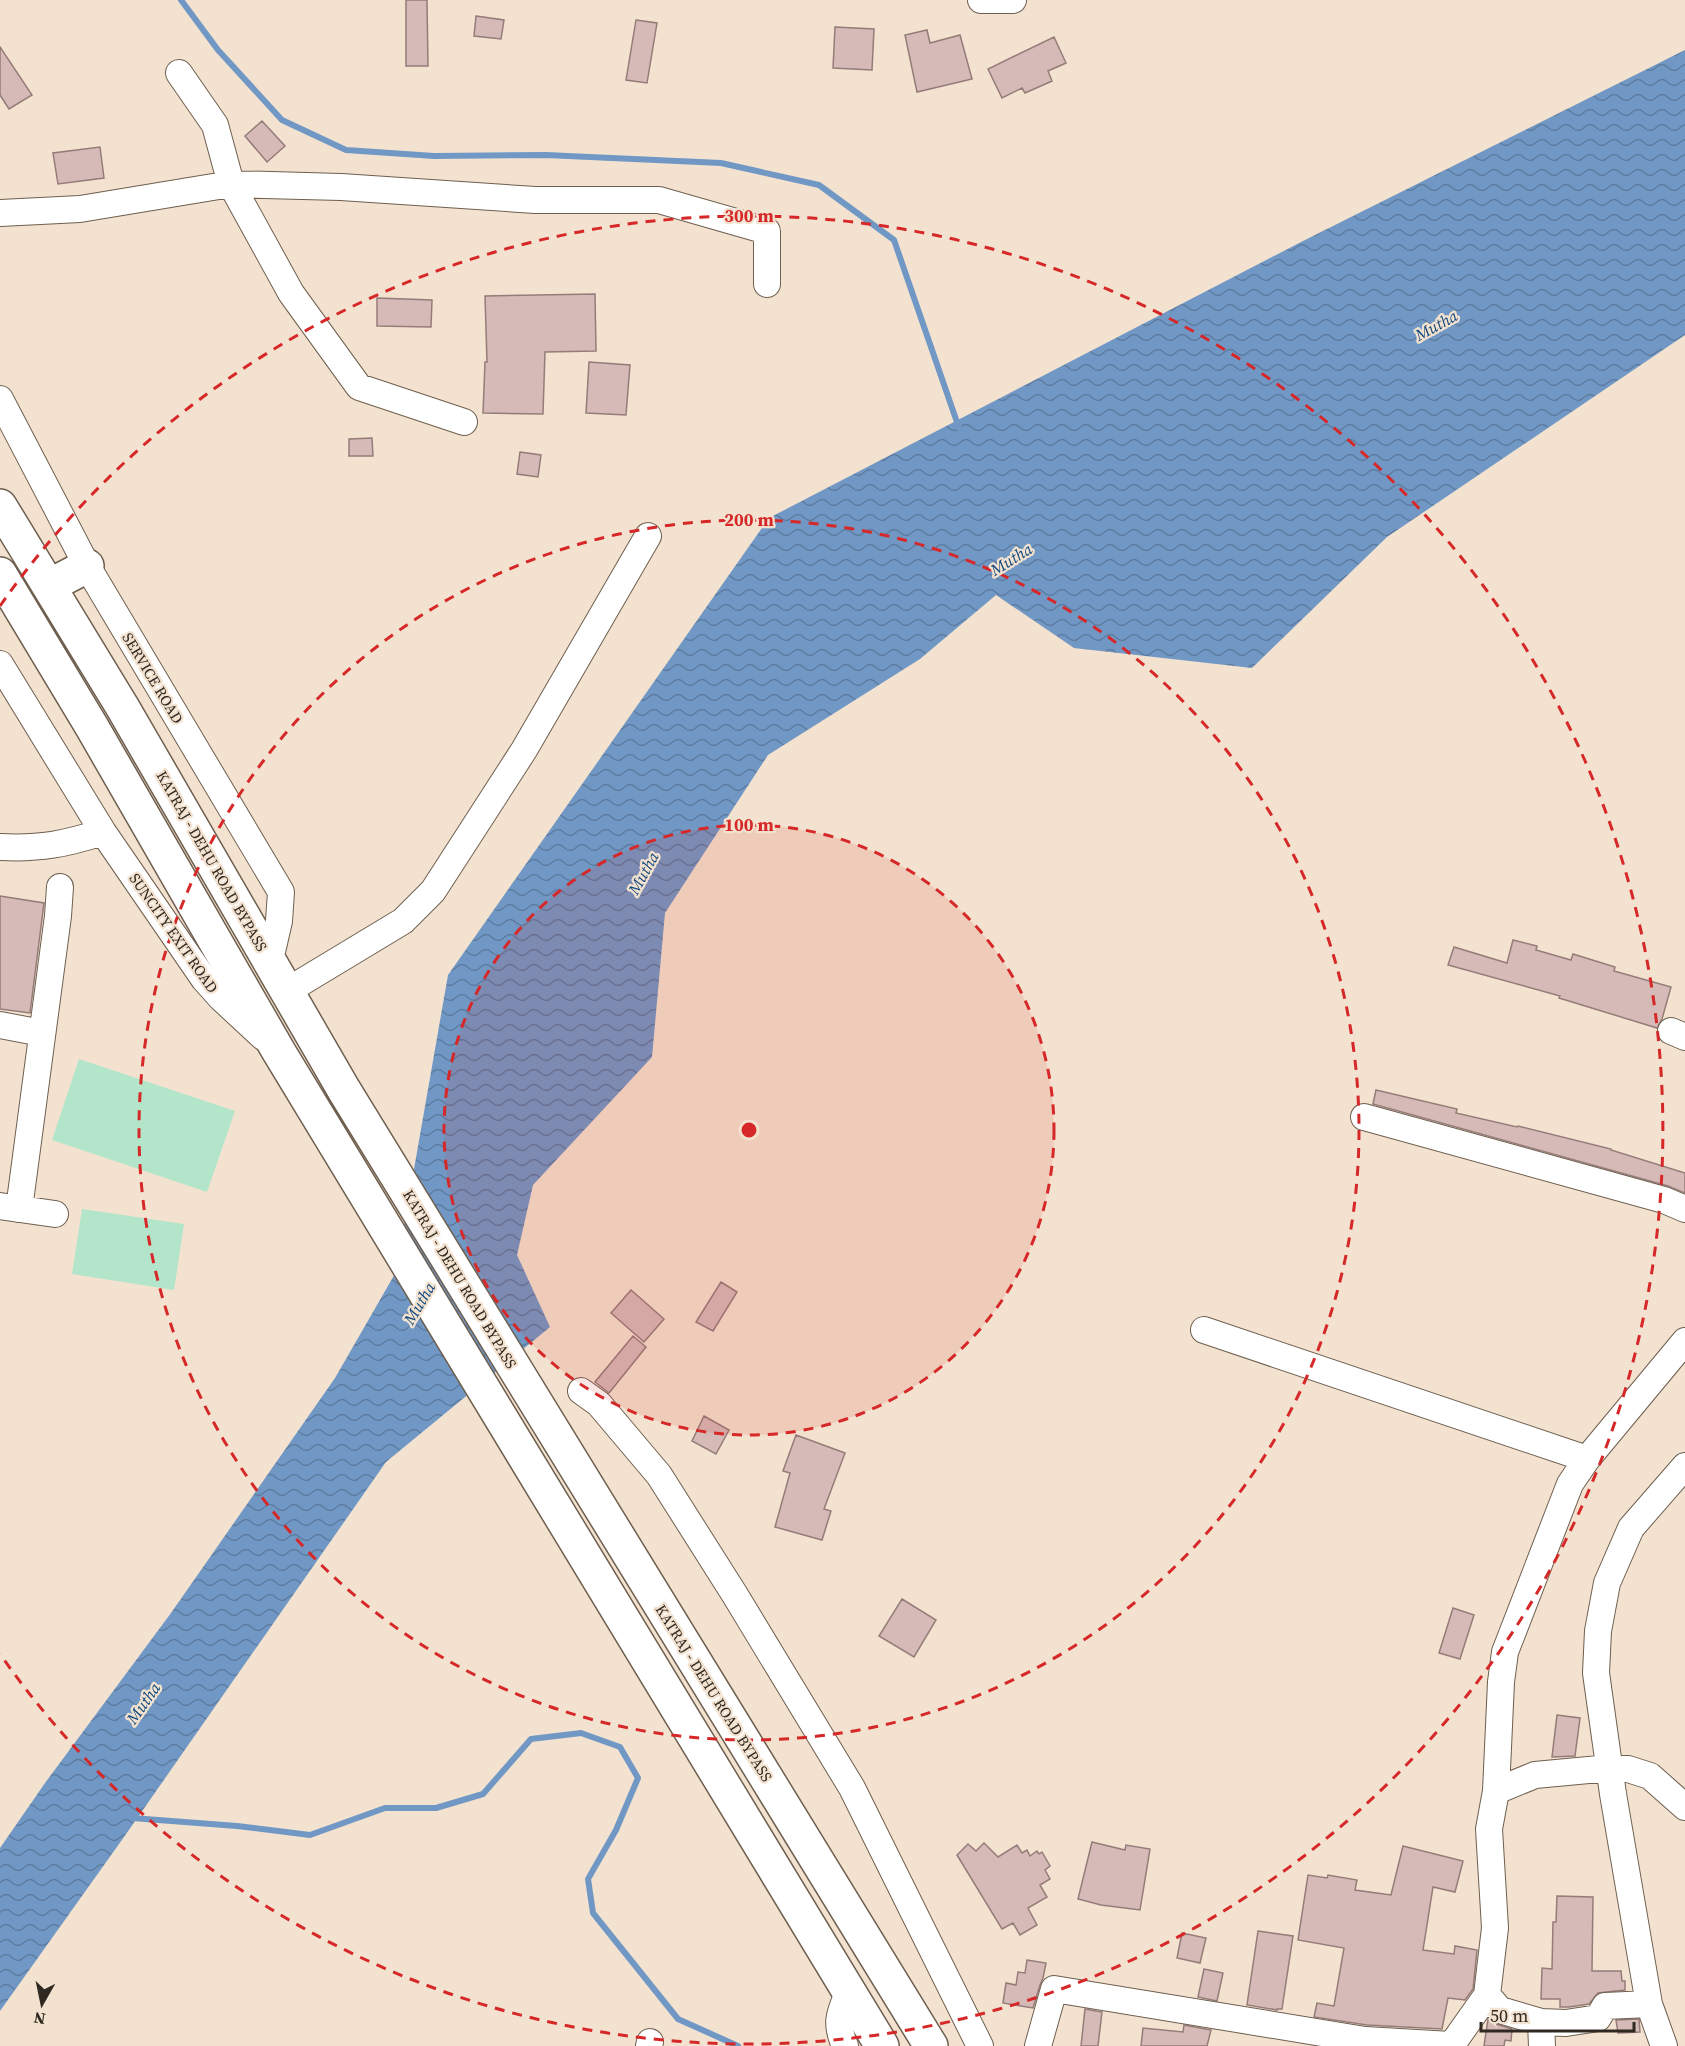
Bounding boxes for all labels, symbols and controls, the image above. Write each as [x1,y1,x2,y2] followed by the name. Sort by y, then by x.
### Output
[724,203,774,228] text: 300 m
[1410,304,1462,346] water label: Mutha
[724,507,774,532] text: 200 m
[985,537,1037,581] water label: Mutha
[118,629,188,727] street label: SERVICE ROAD
[152,767,273,955] street label: KATRAJ - DEHU ROAD BYPASS
[724,812,774,837] text: 100 m
[622,847,664,899] water label: Mutha
[125,869,223,997] street label: SUNCITY EXIT ROAD
[739,1120,759,1140] centre of rings
[398,1186,522,1373] street label: KATRAJ - DEHU ROAD BYPASS
[397,1277,441,1329] water label: Mutha
[651,1600,777,1786] street label: KATRAJ - DEHU ROAD BYPASS
[120,1677,165,1729] water label: Mutha
[12,1974,72,2034] north arrow
[1481,1995,1634,2033] scale bar
[1490,2003,1528,2028] text: 50 m
[32,2007,47,2031] text: N

